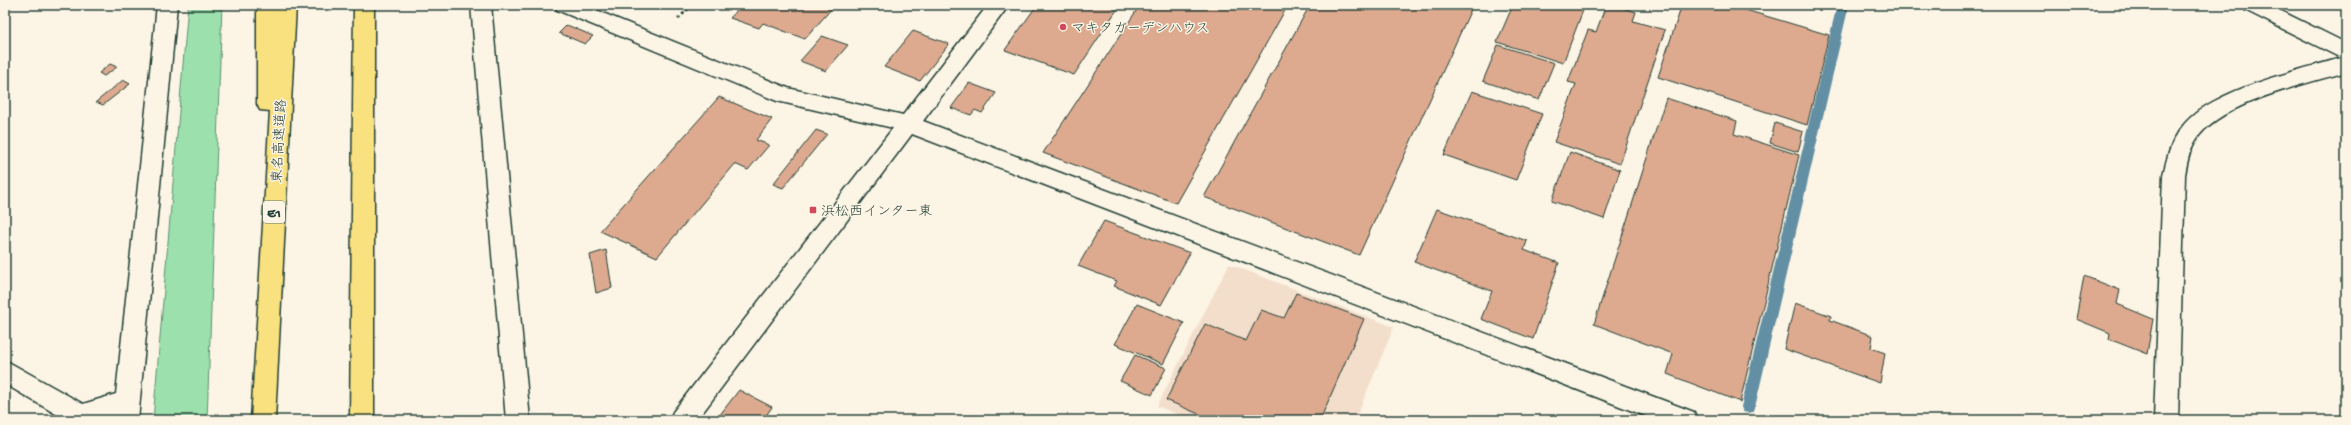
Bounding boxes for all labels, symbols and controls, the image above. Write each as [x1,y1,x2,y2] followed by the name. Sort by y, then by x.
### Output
[1071,21,1210,38] place label: マキタガーデンハウス
[1058,22,1068,32] marker: マキタガーデンハウス
[270,99,291,184] street label: 東名高速道路
[263,201,285,223] road number: E1
[821,204,932,221] place label: 浜松西インター東
[808,205,818,215] marker: 浜松西インター東

